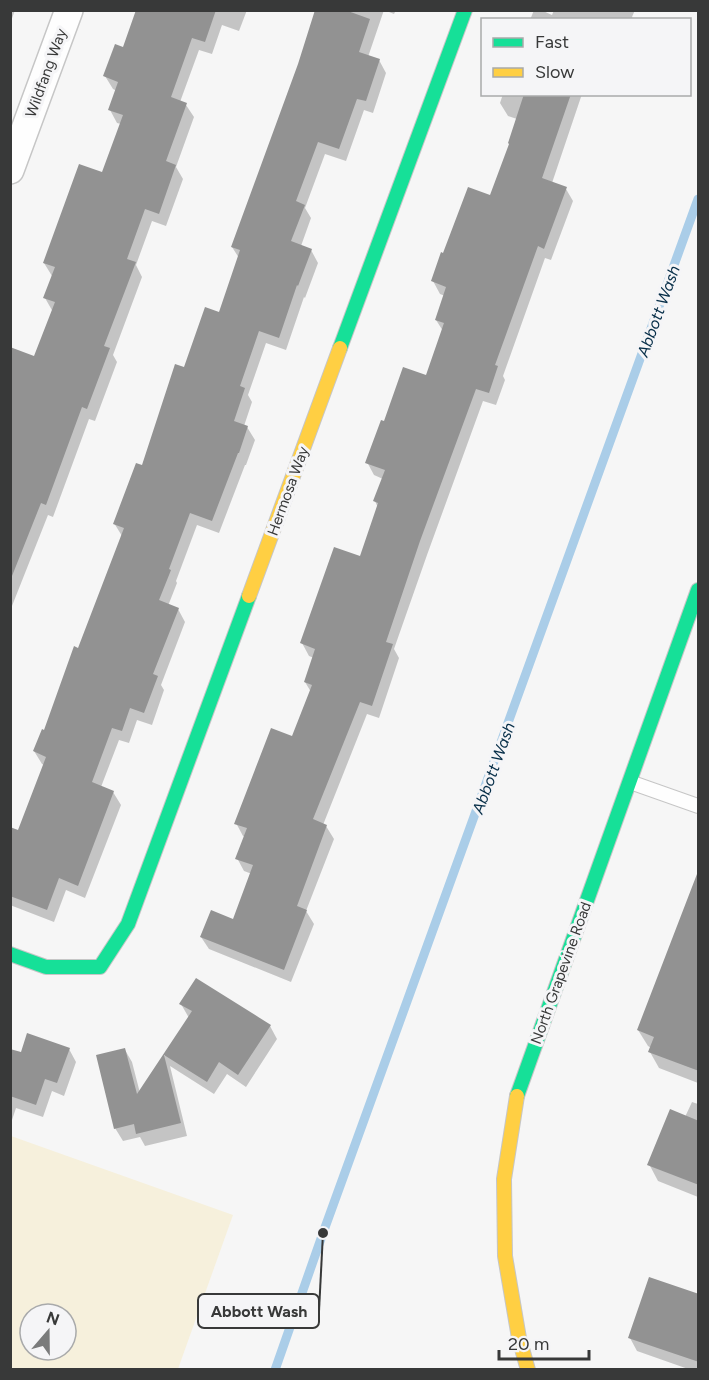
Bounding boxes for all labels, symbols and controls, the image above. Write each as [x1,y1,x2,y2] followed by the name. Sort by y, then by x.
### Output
[481,18,691,96] legend
[22,26,70,120] street label: Wildfang Way
[535,31,569,53] text: Fast
[535,61,574,83] text: Slow
[633,263,684,360] water label: Abbott Wash
[264,444,312,538] street label: Hermosa Way
[468,720,519,817] water label: Abbott Wash
[527,899,595,1047] street label: North Grapevine Road
[198,1294,319,1328] callout: Abbott Wash
[18,1302,78,1362] north arrow
[211,1302,307,1321] text: Abbott Wash
[44,1307,62,1329] text: N
[499,1323,589,1361] scale bar
[508,1333,549,1355] text: 20 m

